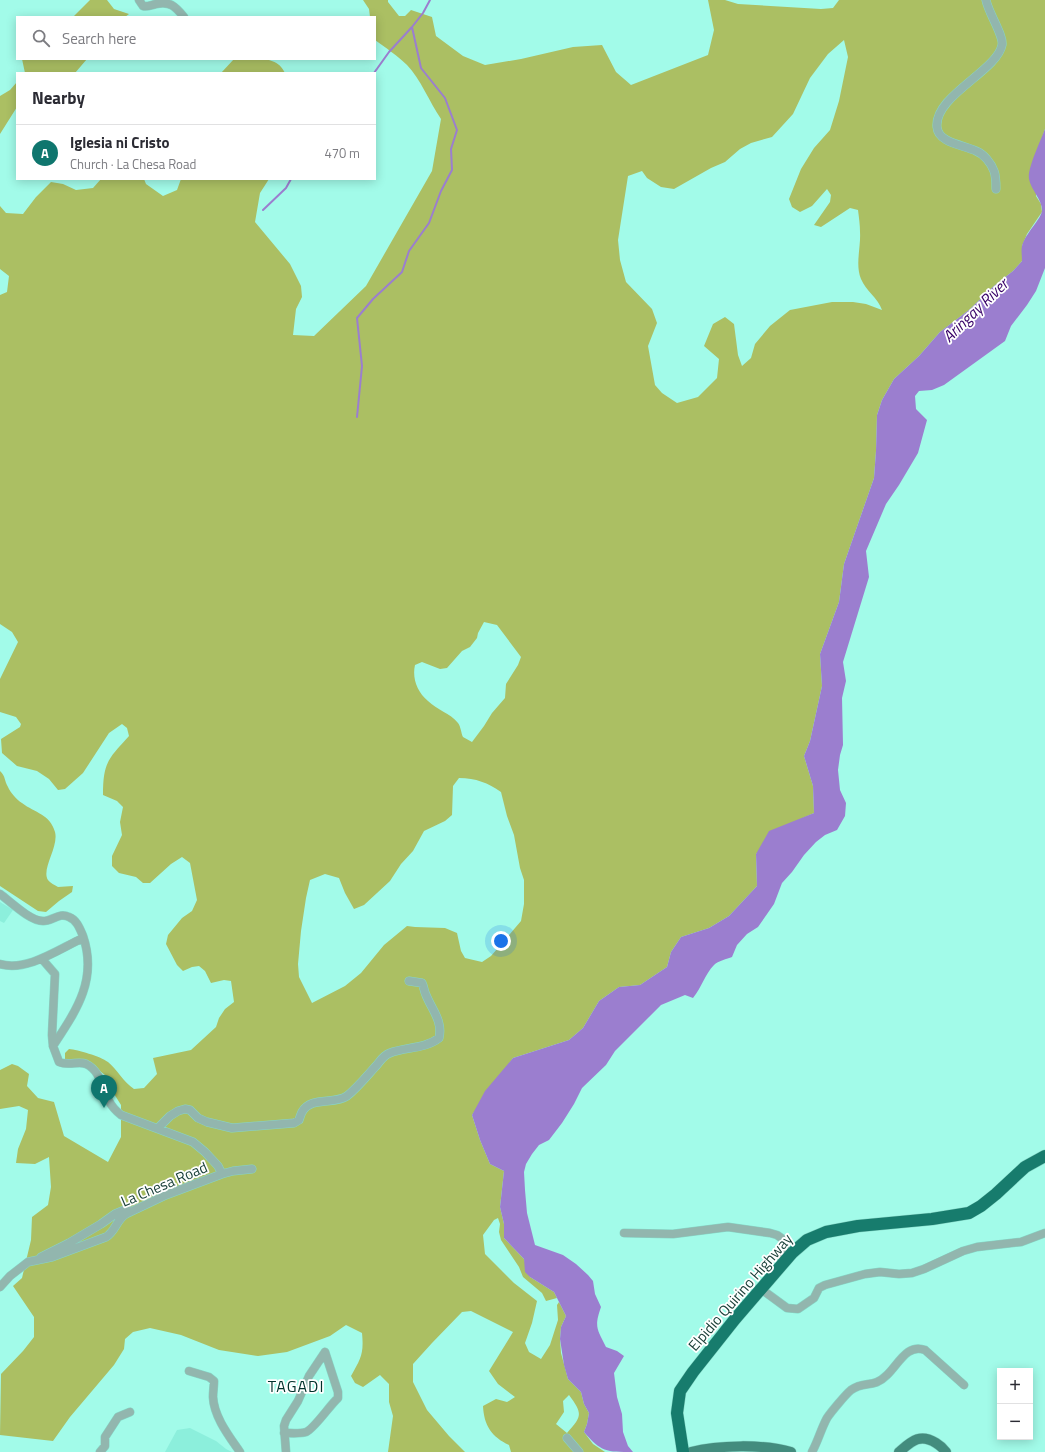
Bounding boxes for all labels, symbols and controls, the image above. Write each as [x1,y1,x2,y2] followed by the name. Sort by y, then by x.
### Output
[16,16,376,60] search box
[30,27,52,49] icon: search
[62,27,136,50] text: Search here
[32,85,85,111] text: Nearby
[70,131,169,154] text: Iglesia ni Cristo
[41,143,49,163] text: A
[324,143,360,163] text: 470 m
[70,154,196,174] text: Church · La Chesa Road
[937,271,1015,348] water label: Aringay River
[491,931,511,951] your location
[91,1075,117,1108] pin: A
[117,1155,211,1213] street label: La Chesa Road
[682,1228,798,1356] street label: Elpidio Quirino Highway
[997,1368,1033,1440] map controls
[997,1368,1033,1404] button: +
[268,1374,324,1398] district label: TAGADI
[997,1404,1033,1440] button: −

